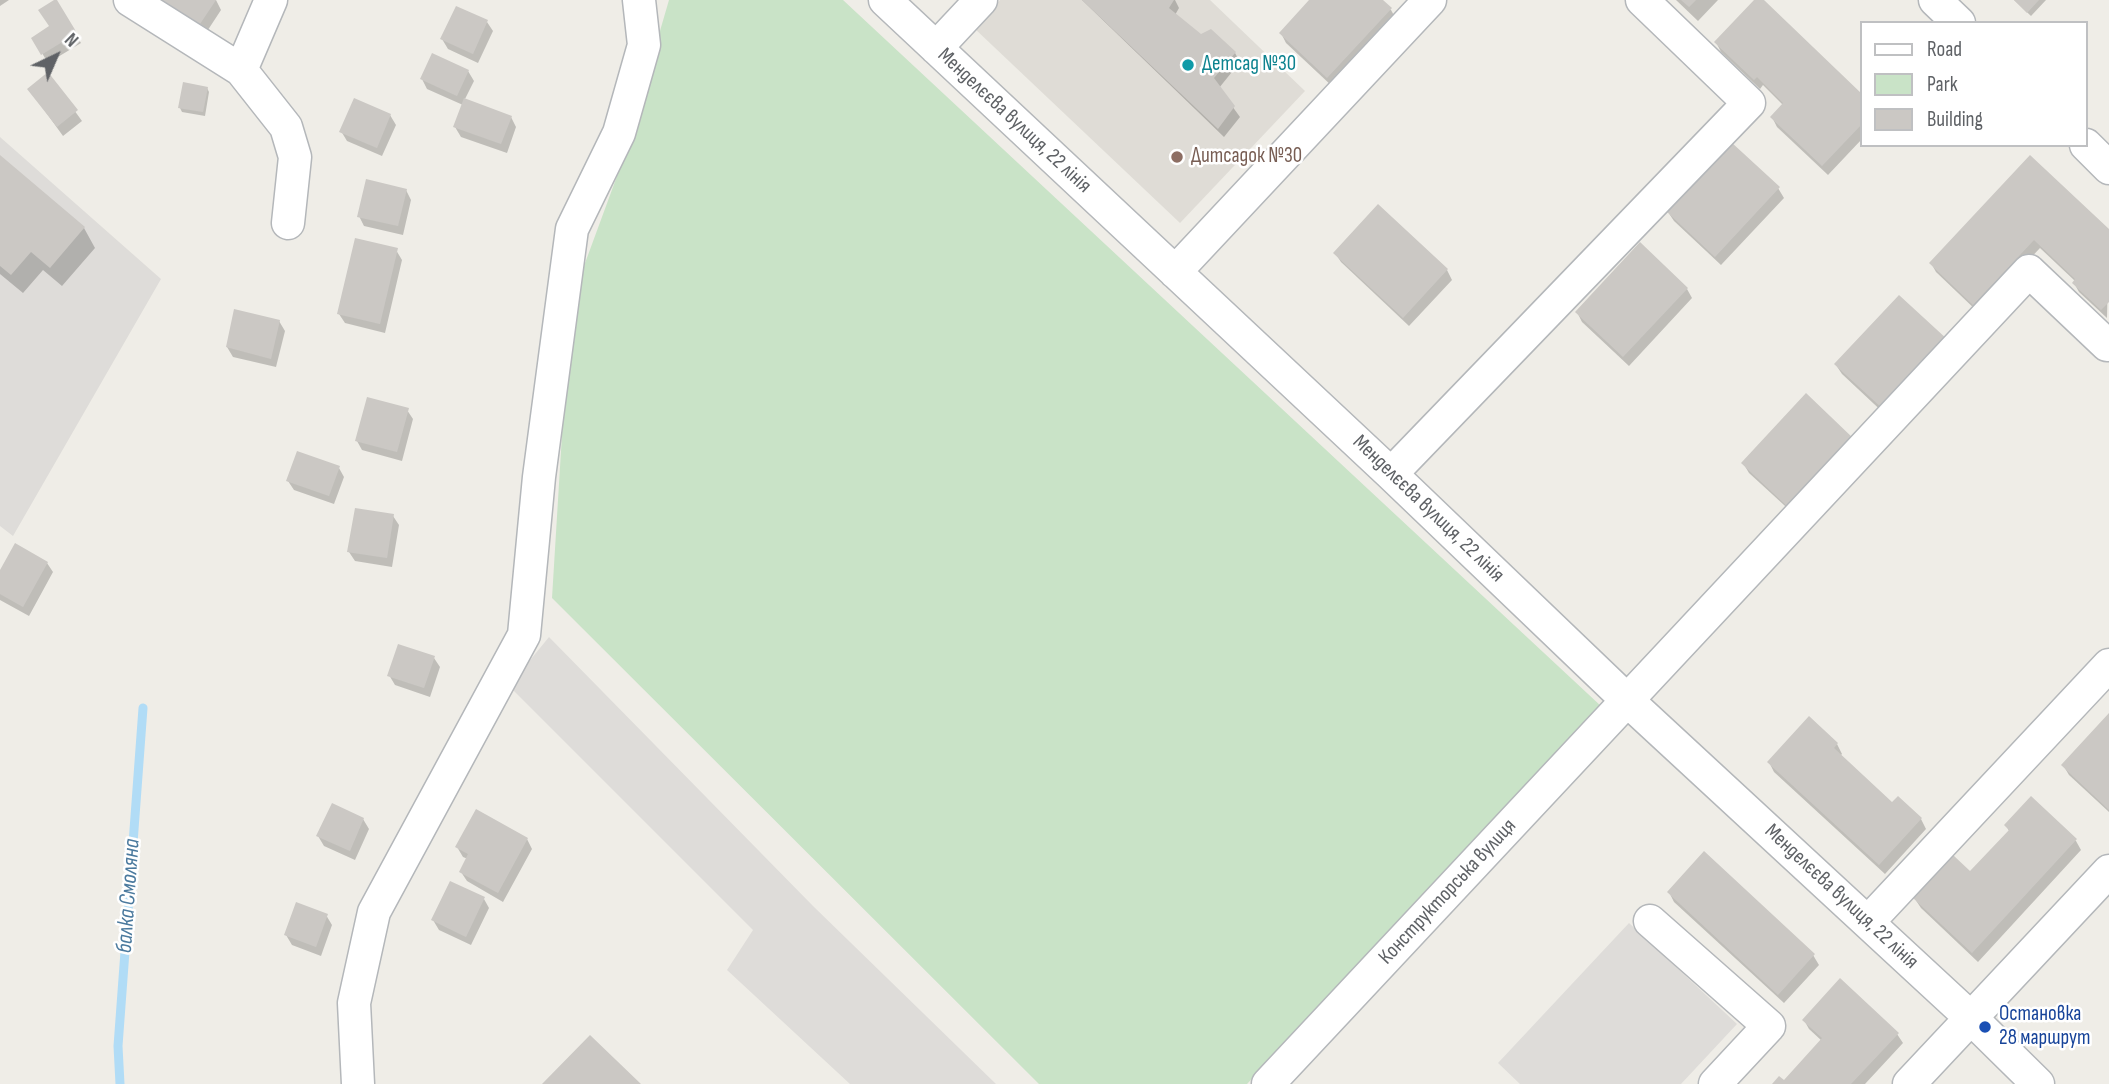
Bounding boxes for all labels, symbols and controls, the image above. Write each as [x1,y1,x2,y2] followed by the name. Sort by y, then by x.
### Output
[21,21,91,91] north arrow
[1860,21,2088,147] legend
[59,29,83,52] text: N
[1927,37,1962,62] text: Road
[932,43,1096,199] street label: Менделєєва вулиця, 22 лінія
[1202,52,1296,78] place label: Детсад №30
[1180,57,1196,73] marker: Детсад №30
[1927,72,1958,97] text: Park
[1927,107,1983,132] text: Building
[1191,144,1302,170] place label: Дитсадок №30
[1169,149,1185,165] marker: Дитсадок №30
[1347,430,1509,588] street label: Менделєєва вулиця, 22 лінія
[1374,814,1522,970] street label: Конструкторська вулиця
[1759,819,1923,975] street label: Менделєєва вулиця, 22 лінія
[111,838,147,954] water label: балка Смоляна
[1999,1002,2091,1052] place label: Остановка 28 маршрут
[1977,1019,1993,1035] marker: Остановка 28 маршрут

